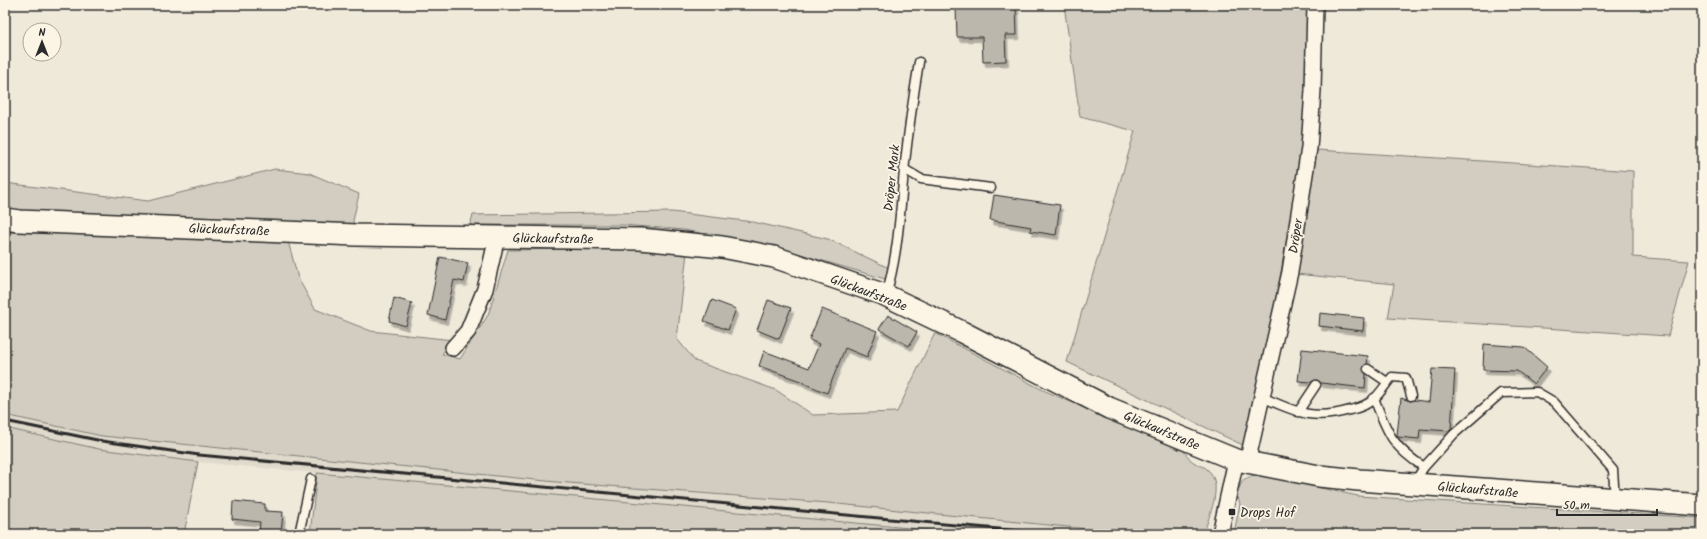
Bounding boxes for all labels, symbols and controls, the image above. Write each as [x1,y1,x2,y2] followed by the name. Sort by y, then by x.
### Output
[22,22,62,62] north arrow
[39,24,46,42] text: N
[879,143,907,213] street label: Dröper Mark
[1283,217,1310,255] street label: Dröper
[188,219,270,242] street label: Glückaufstraße
[512,228,594,251] street label: Glückaufstraße
[827,269,910,318] street label: Glückaufstraße
[1120,406,1203,457] street label: Glückaufstraße
[1437,477,1519,504] street label: Glückaufstraße
[1557,491,1657,517] scale bar
[1563,496,1590,515] text: 50 m
[1240,503,1296,524] place label: Drops Hof
[1227,507,1237,517] marker: Drops Hof

